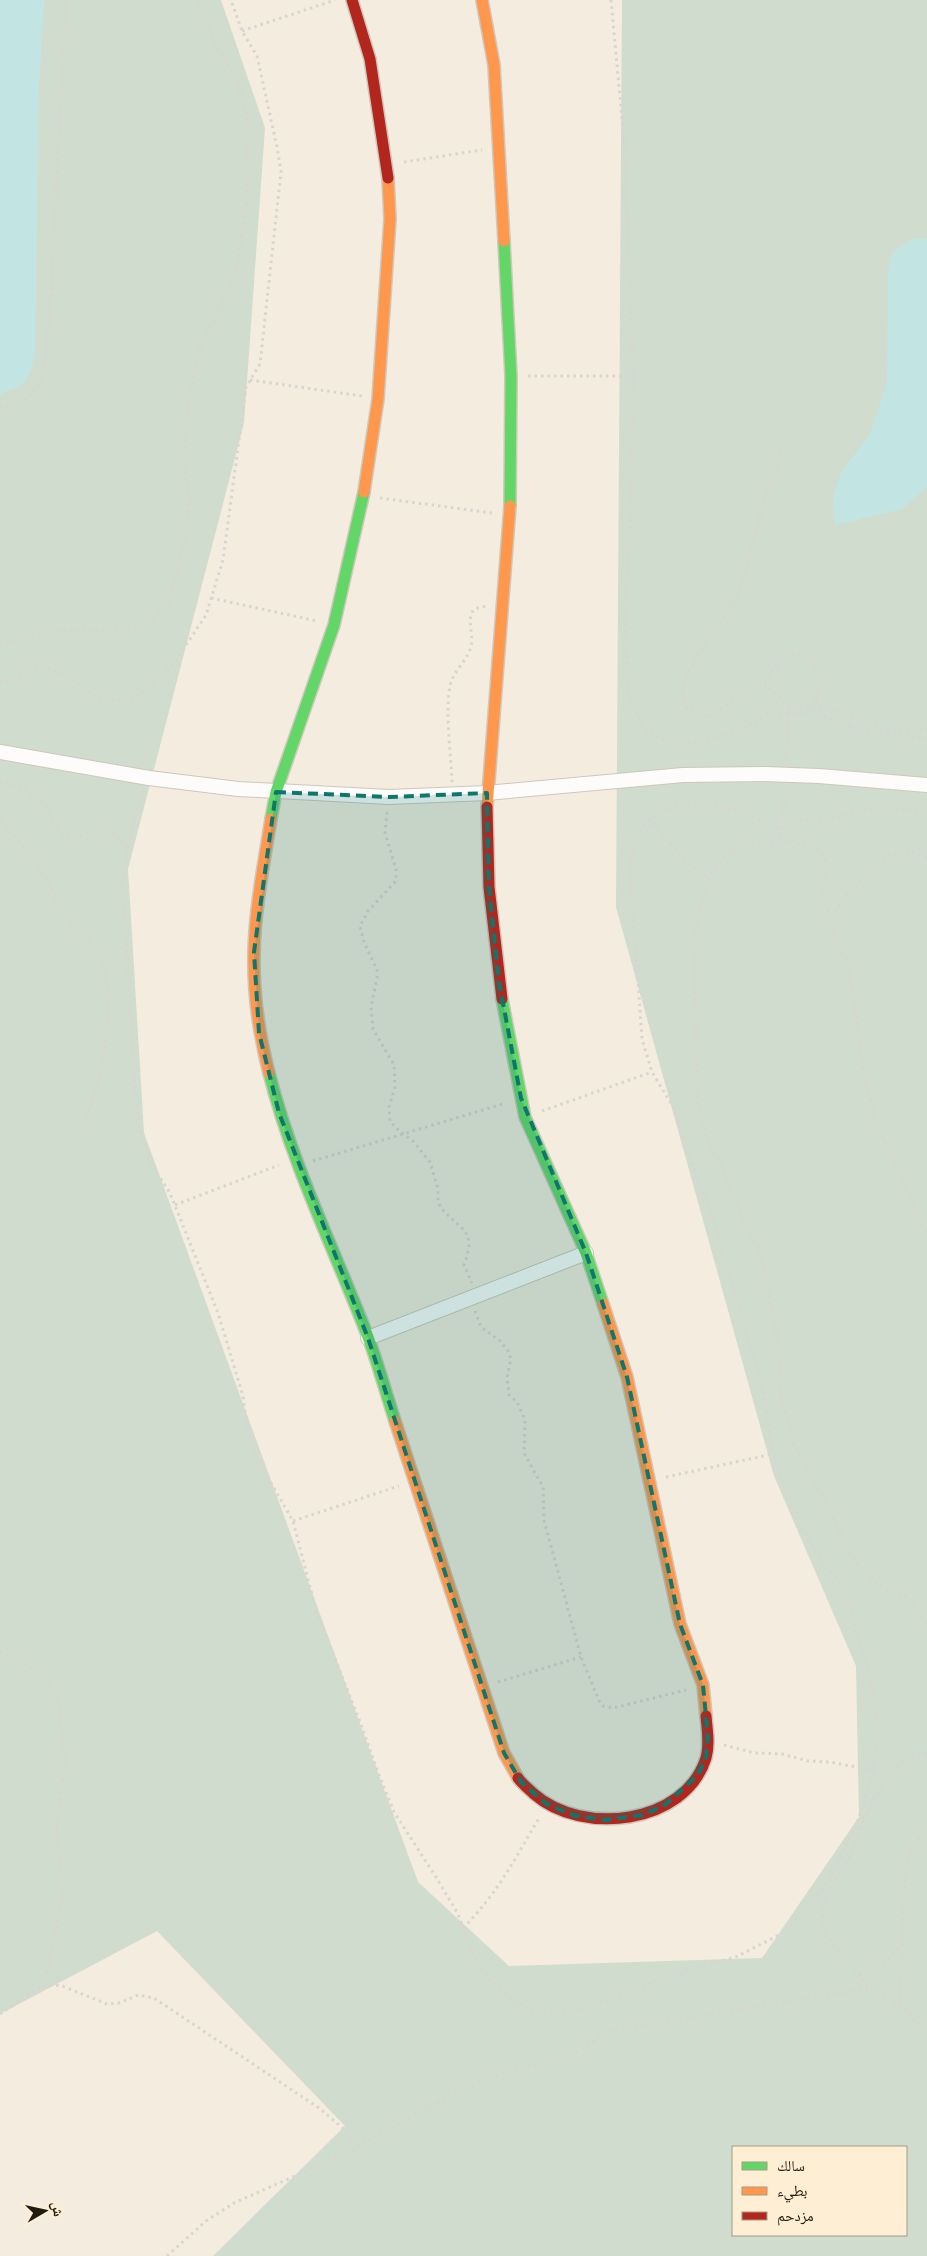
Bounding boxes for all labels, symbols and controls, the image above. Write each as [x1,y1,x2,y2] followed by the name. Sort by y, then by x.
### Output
[732,2146,907,2236] legend
[777,2155,805,2175] text: سالك
[777,2180,807,2203] text: بطيء
[20,2186,70,2236] north arrow
[48,2200,69,2218] text: ش
[777,2205,814,2226] text: مزدحم

